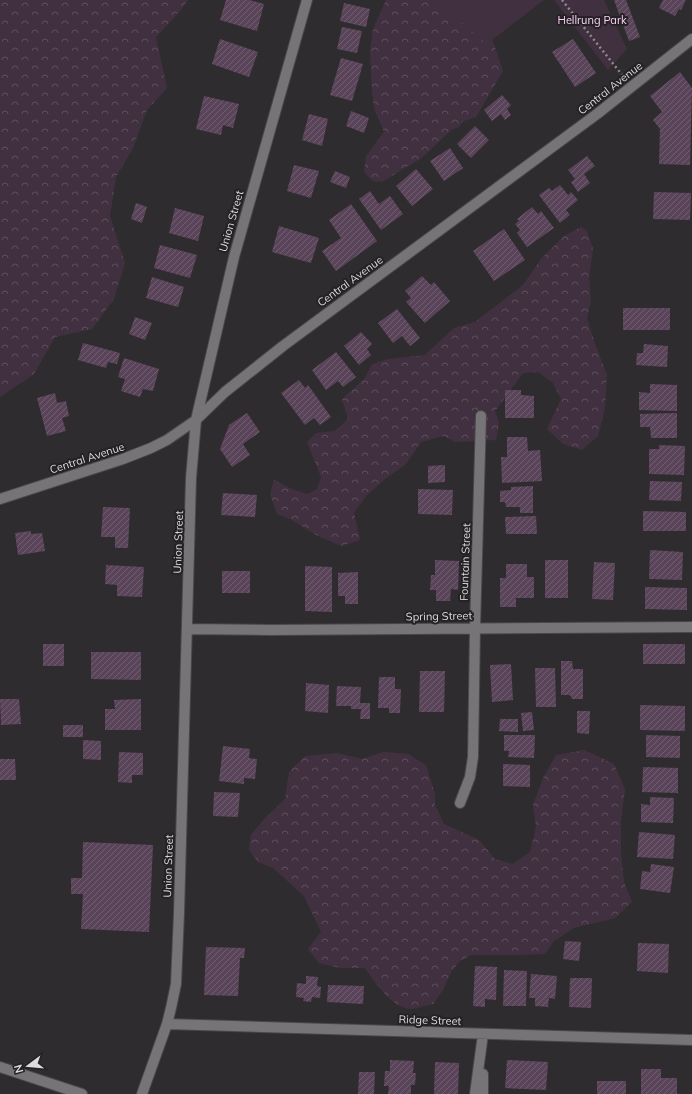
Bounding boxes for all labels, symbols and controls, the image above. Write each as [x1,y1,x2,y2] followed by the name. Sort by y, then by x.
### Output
[557,13,627,27] park label: Hellrung Park
[575,59,645,117] street label: Central Avenue
[216,189,246,253] street label: Union Street
[314,252,386,310] street label: Central Avenue
[48,439,126,477] street label: Central Avenue
[170,510,186,574] street label: Union Street
[457,523,473,601] street label: Fountain Street
[406,608,472,624] street label: Spring Street
[160,834,176,898] street label: Union Street
[398,1012,462,1028] street label: Ridge Street
[8,1046,48,1086] north arrow
[11,1063,26,1075] text: N

